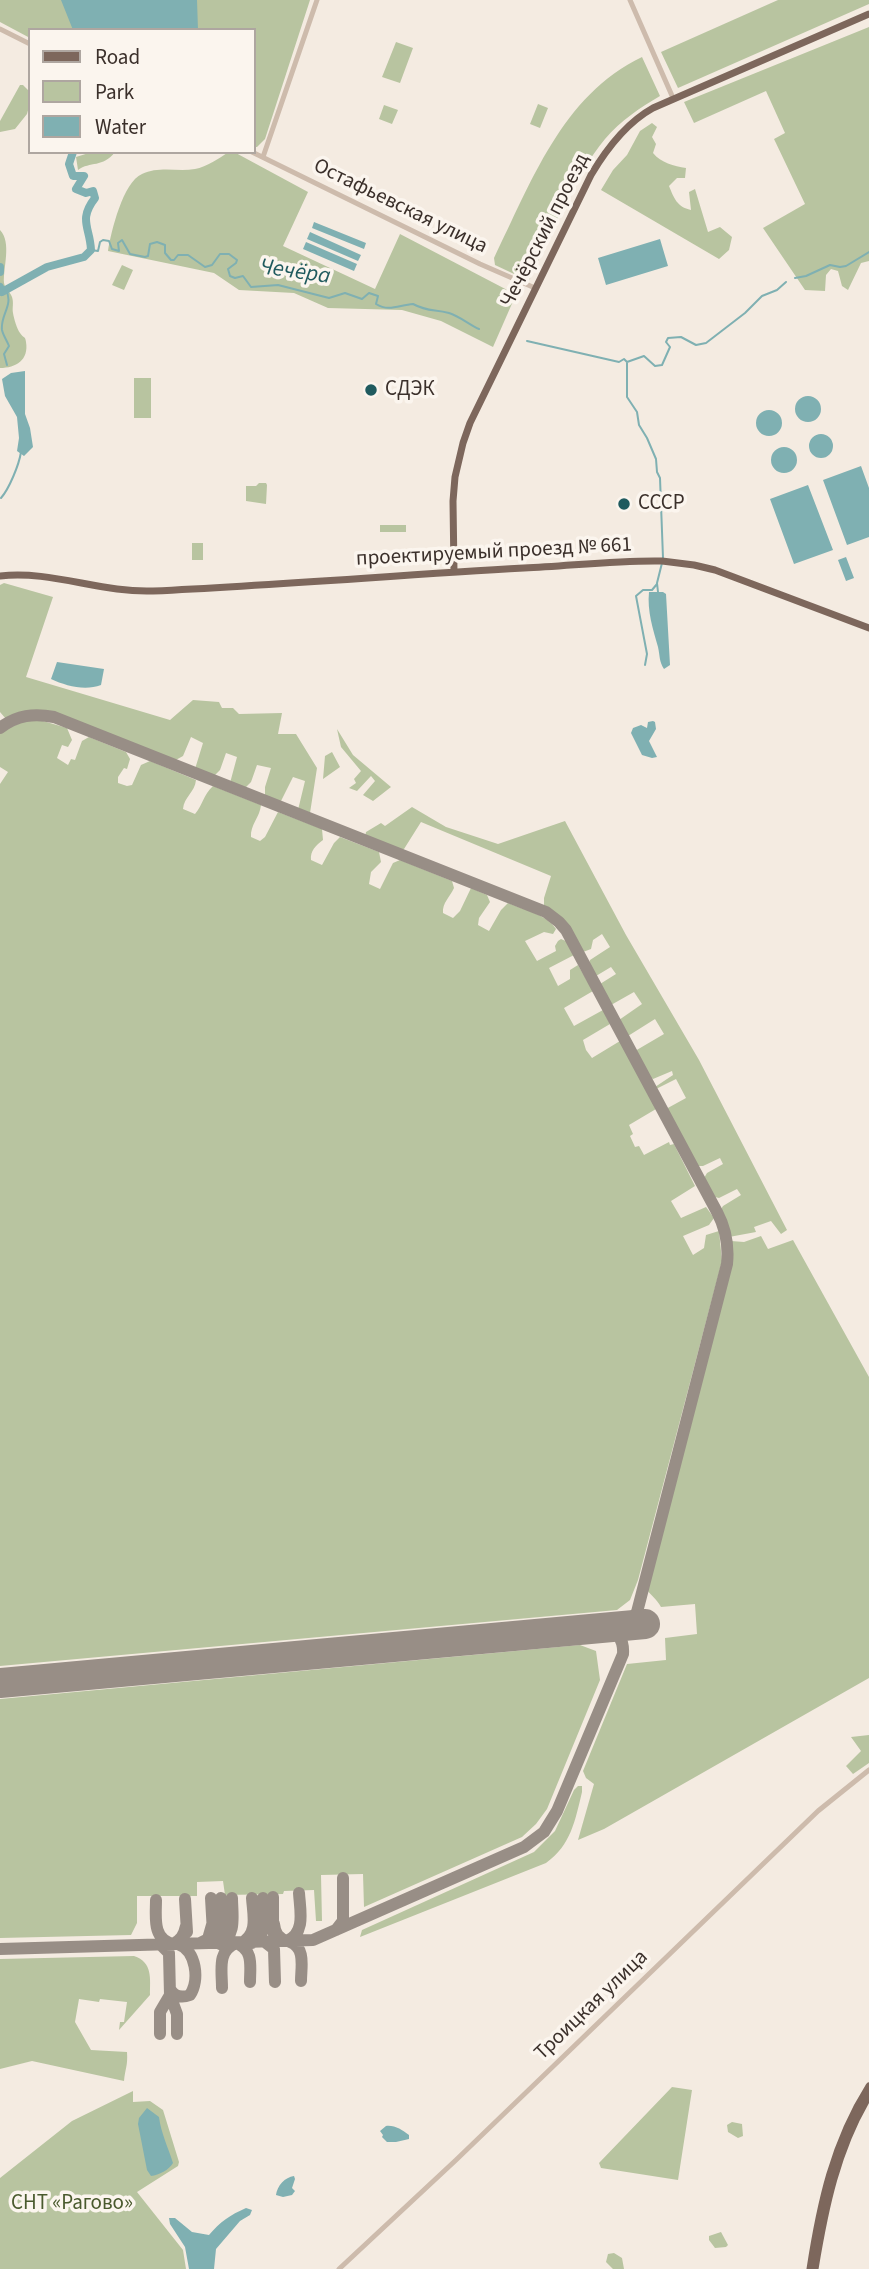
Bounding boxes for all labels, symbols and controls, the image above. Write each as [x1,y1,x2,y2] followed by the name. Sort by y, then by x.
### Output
[28,28,256,154] legend
[95,42,140,72] text: Road
[95,77,134,107] text: Park
[95,112,146,142] text: Water
[496,150,596,312] street label: Чечёрский проезд
[309,154,491,260] street label: Остафьевская улица
[258,254,332,292] water label: Чечёра
[385,377,435,403] place label: СДЭК
[363,382,379,398] marker: СДЭК
[638,491,685,517] place label: СССР
[616,496,632,512] marker: СССР
[355,533,633,573] street label: проектируемый проезд № 661
[530,1946,654,2066] street label: Троицкая улица
[11,2191,133,2217] park label: СНТ «Рагово»

